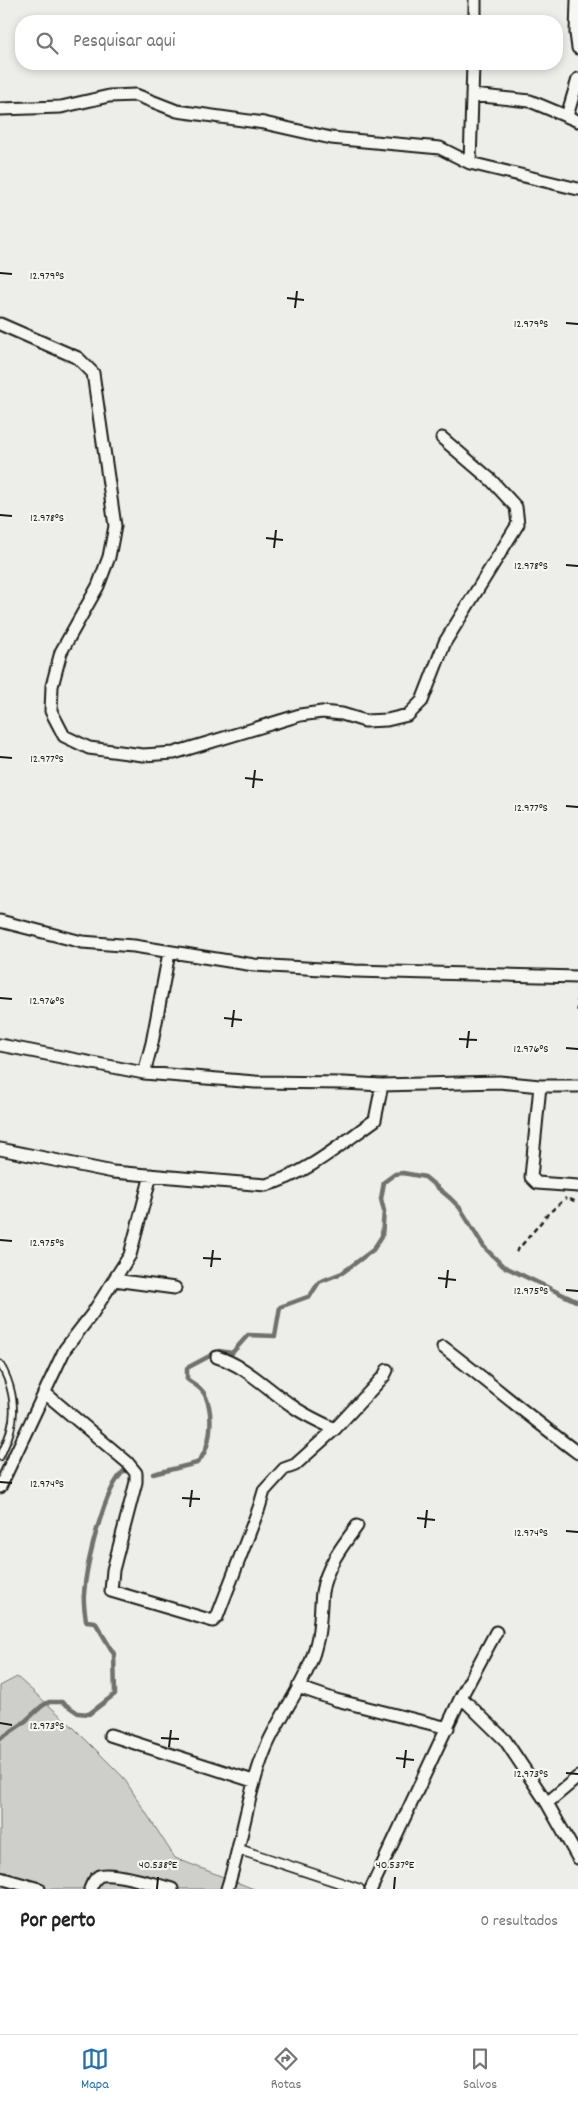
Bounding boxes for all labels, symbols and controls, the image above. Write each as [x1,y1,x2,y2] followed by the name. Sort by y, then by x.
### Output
[15,15,563,70] search box
[33,29,61,57] icon: search
[73,29,175,56] text: Pesquisar aqui
[30,268,64,285] text: 12.979°S
[514,316,548,333] text: 12.979°S
[30,510,64,527] text: 12.978°S
[514,558,548,575] text: 12.978°S
[30,751,64,768] text: 12.977°S
[514,800,548,817] text: 12.977°S
[30,993,64,1010] text: 12.976°S
[514,1041,548,1058] text: 12.976°S
[30,1235,64,1252] text: 12.975°S
[514,1283,548,1300] text: 12.975°S
[30,1476,64,1493] text: 12.974°S
[514,1525,548,1542] text: 12.974°S
[30,1718,64,1735] text: 12.973°S
[514,1766,548,1783] text: 12.973°S
[139,1857,178,1874] text: 40.538°E
[376,1857,415,1874] text: 40.537°E
[20,1907,95,1937] text: Por perto
[480,1910,558,1933] text: 0 resultados
[81,2045,109,2095] tab: Mapa
[271,2045,301,2095] tab: Rotas
[463,2045,497,2095] tab: Salvos

